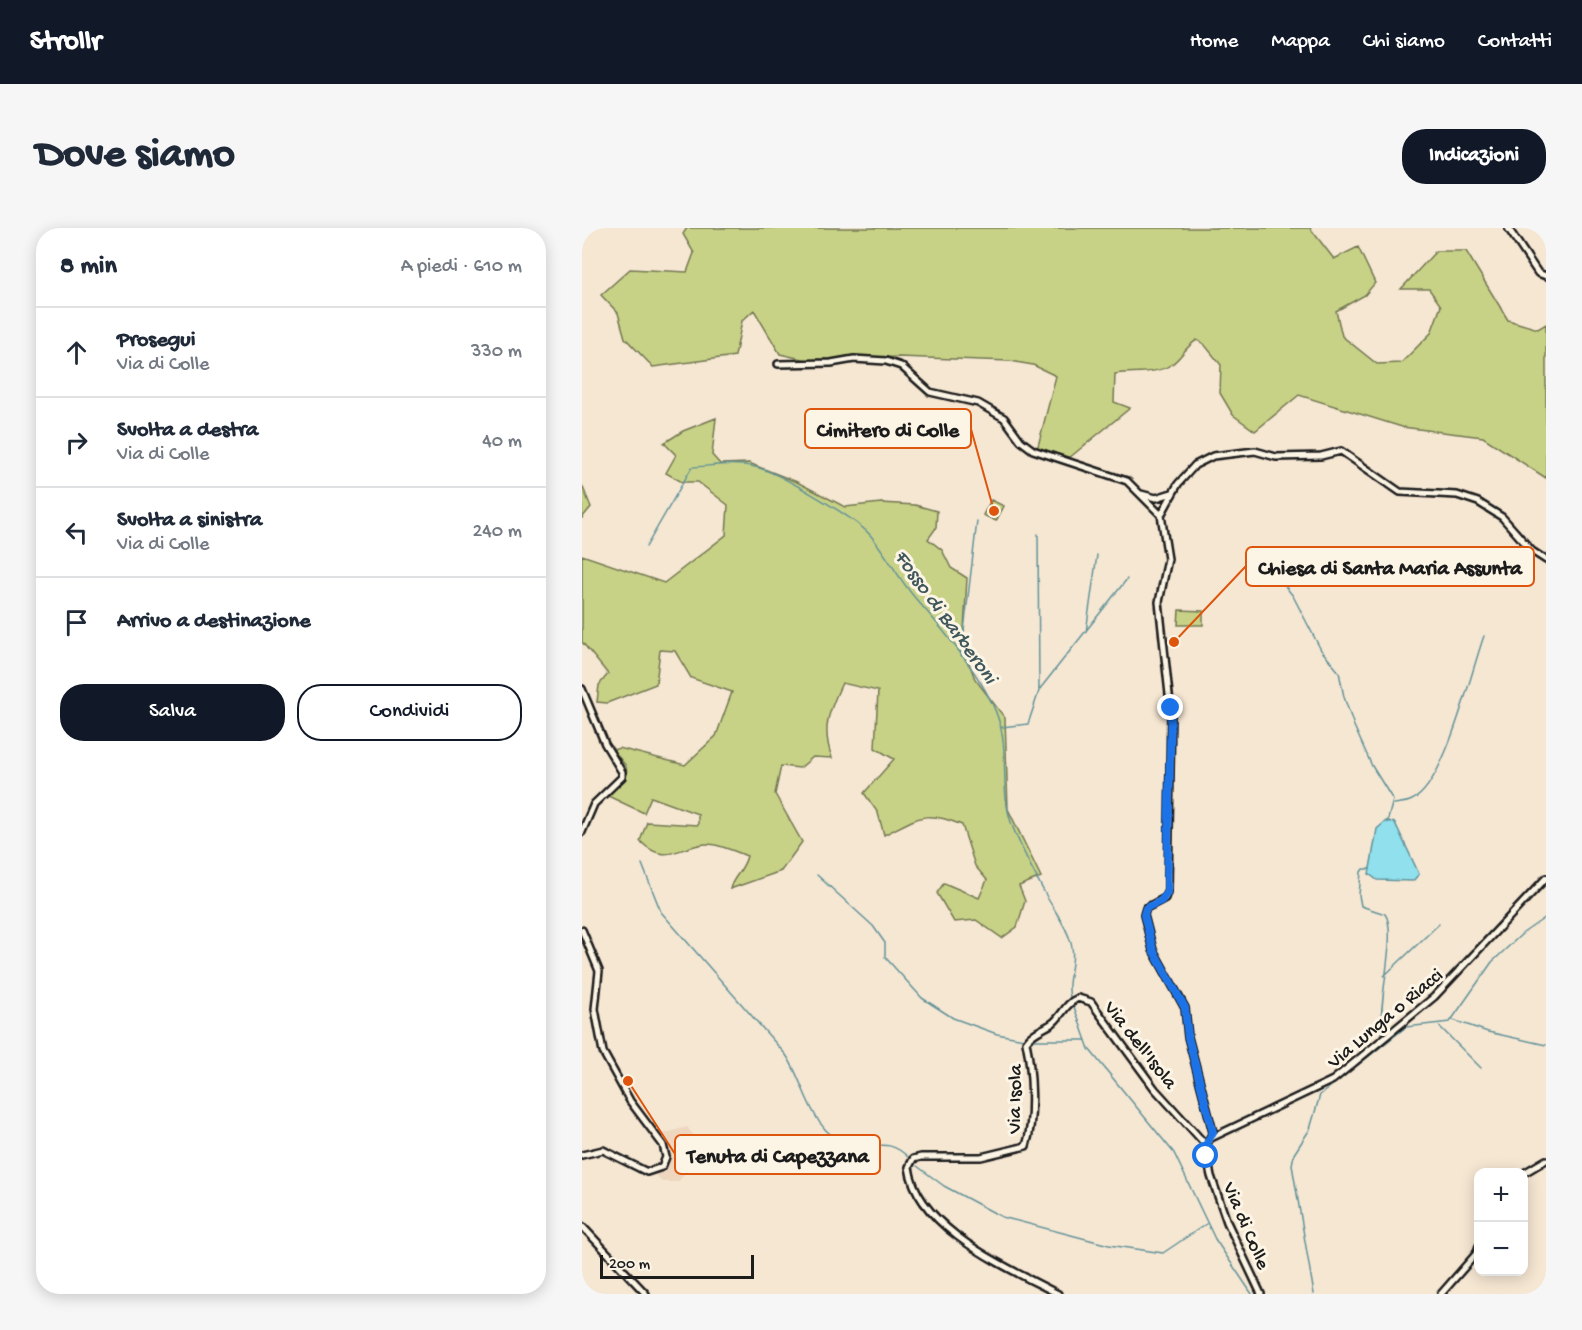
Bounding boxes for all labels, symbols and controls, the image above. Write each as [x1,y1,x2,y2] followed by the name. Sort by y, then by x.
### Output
[30,26,101,59] text: Strollr
[1190,30,1238,55] text: Home
[1271,30,1330,55] text: Mappa
[1363,30,1445,55] text: Chi siamo
[1478,30,1552,55] text: Contatti
[1402,129,1546,184] button: Indicazioni
[36,132,235,181] text: Dove siamo
[60,252,117,283] text: 8 min
[401,256,522,279] text: A piedi · 610 m
[117,328,195,354] text: Prosegui
[60,336,93,369] icon: ahead
[471,341,522,364] text: 330 m
[117,354,209,377] text: Via di Colle
[805,409,971,448] callout: Cimitero di Colle
[117,418,258,444] text: Svolta a destra
[816,420,960,445] text: Cimitero di Colle
[60,426,93,459] icon: right
[482,431,522,454] text: 40 m
[117,444,209,467] text: Via di Colle
[117,508,262,534] text: Svolta a sinistra
[60,516,93,549] icon: left
[472,521,522,544] text: 240 m
[117,534,209,557] text: Via di Colle
[887,546,1003,692] water label: Fosso di Barberoni
[1246,547,1534,586] callout: Chiesa di Santa Maria Assunta
[1257,558,1523,583] text: Chiesa di Santa Maria Assunta
[60,606,93,639] icon: arrive
[117,609,311,635] text: Arrivo a destinazione
[60,684,285,741] button: Salva
[297,684,522,741] button: Condividi
[1157,694,1183,720] route end
[1323,965,1449,1075] street label: Via Lunga o Riacci
[1097,997,1181,1095] street label: Via dell'Isola
[1004,1063,1029,1135] street label: Via Isola
[675,1135,880,1174] callout: Tenuta di Capezzana
[1192,1142,1218,1168] route start
[685,1146,870,1171] text: Tenuta di Capezzana
[1474,1168,1528,1276] map controls
[1474,1168,1528,1222] button: +
[1216,1178,1274,1274] street label: Via di Colle
[1474,1222,1528,1276] button: −
[600,1252,754,1280] scale bar
[609,1256,650,1275] text: 200 m

